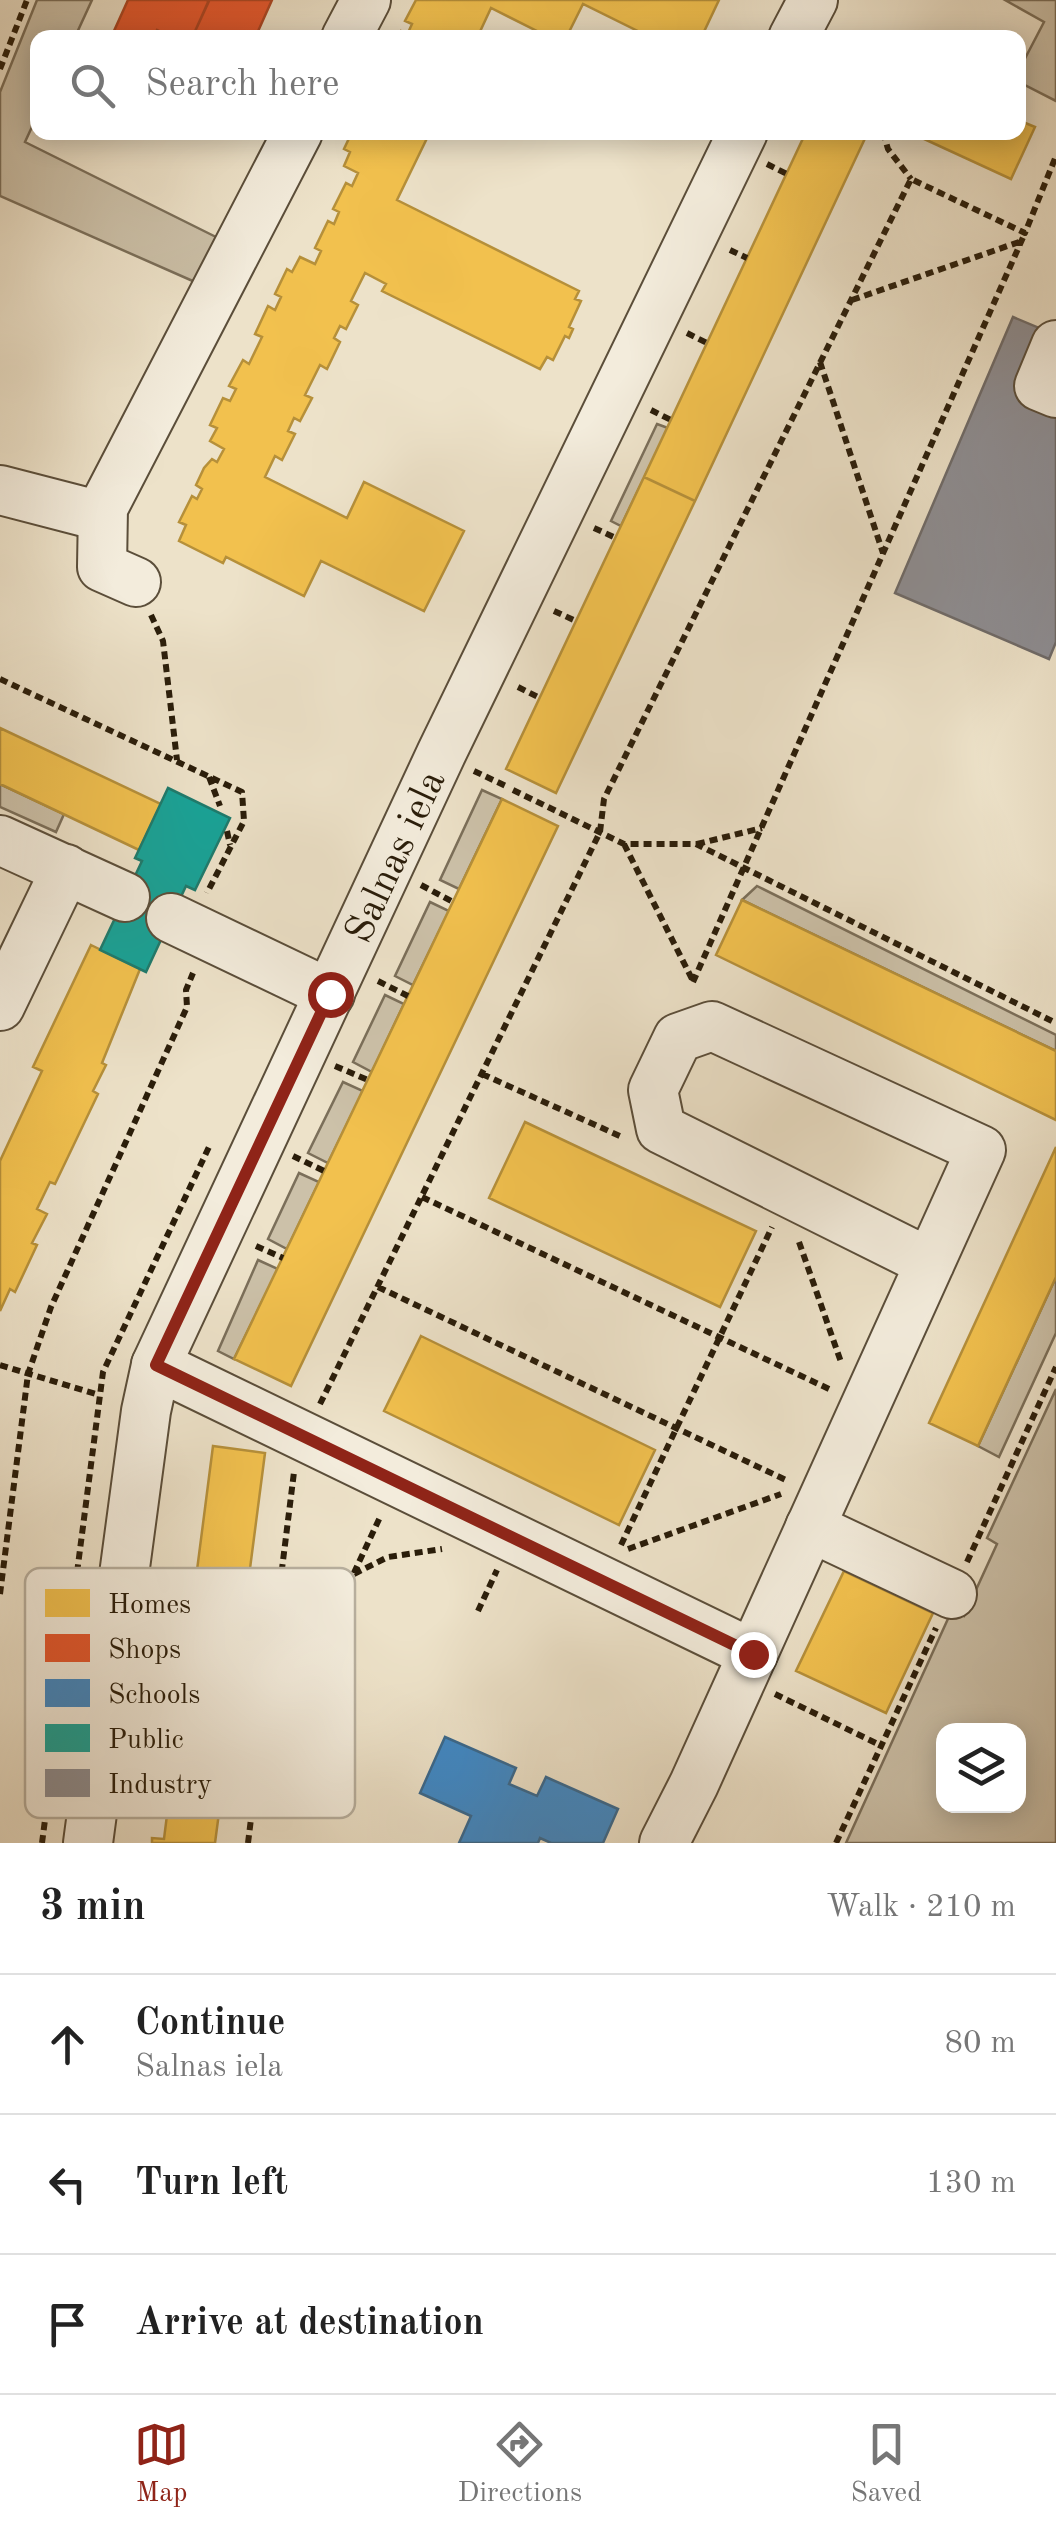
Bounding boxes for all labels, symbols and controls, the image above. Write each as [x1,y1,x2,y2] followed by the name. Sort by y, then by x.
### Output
[30,30,1026,140] search box
[65,58,120,113] icon: search
[145,66,340,104] text: Search here
[340,765,455,950] street label: Salnas iela
[308,972,354,1018] route start
[25,1568,355,1818] legend
[108,1592,191,1620] text: Homes
[731,1632,777,1678] route end
[108,1637,181,1665] text: Shops
[108,1682,200,1710] text: Schools
[936,1723,1026,1813] map controls
[936,1723,1026,1813] button: layers
[108,1727,184,1755] text: Public
[108,1772,212,1800] text: Industry
[40,1887,146,1929] text: 3 min
[826,1892,1016,1924] text: Walk · 210 m
[135,2005,285,2043] text: Continue
[40,2017,95,2072] icon: ahead
[945,2028,1016,2060] text: 80 m
[135,2052,283,2084] text: Salnas iela
[40,2157,95,2212] icon: left
[135,2165,288,2203] text: Turn left
[926,2168,1016,2200] text: 130 m
[40,2297,95,2352] icon: arrive
[135,2305,484,2343] text: Arrive at destination
[134,2417,189,2512] tab: Map
[458,2417,582,2512] tab: Directions
[850,2417,922,2512] tab: Saved

